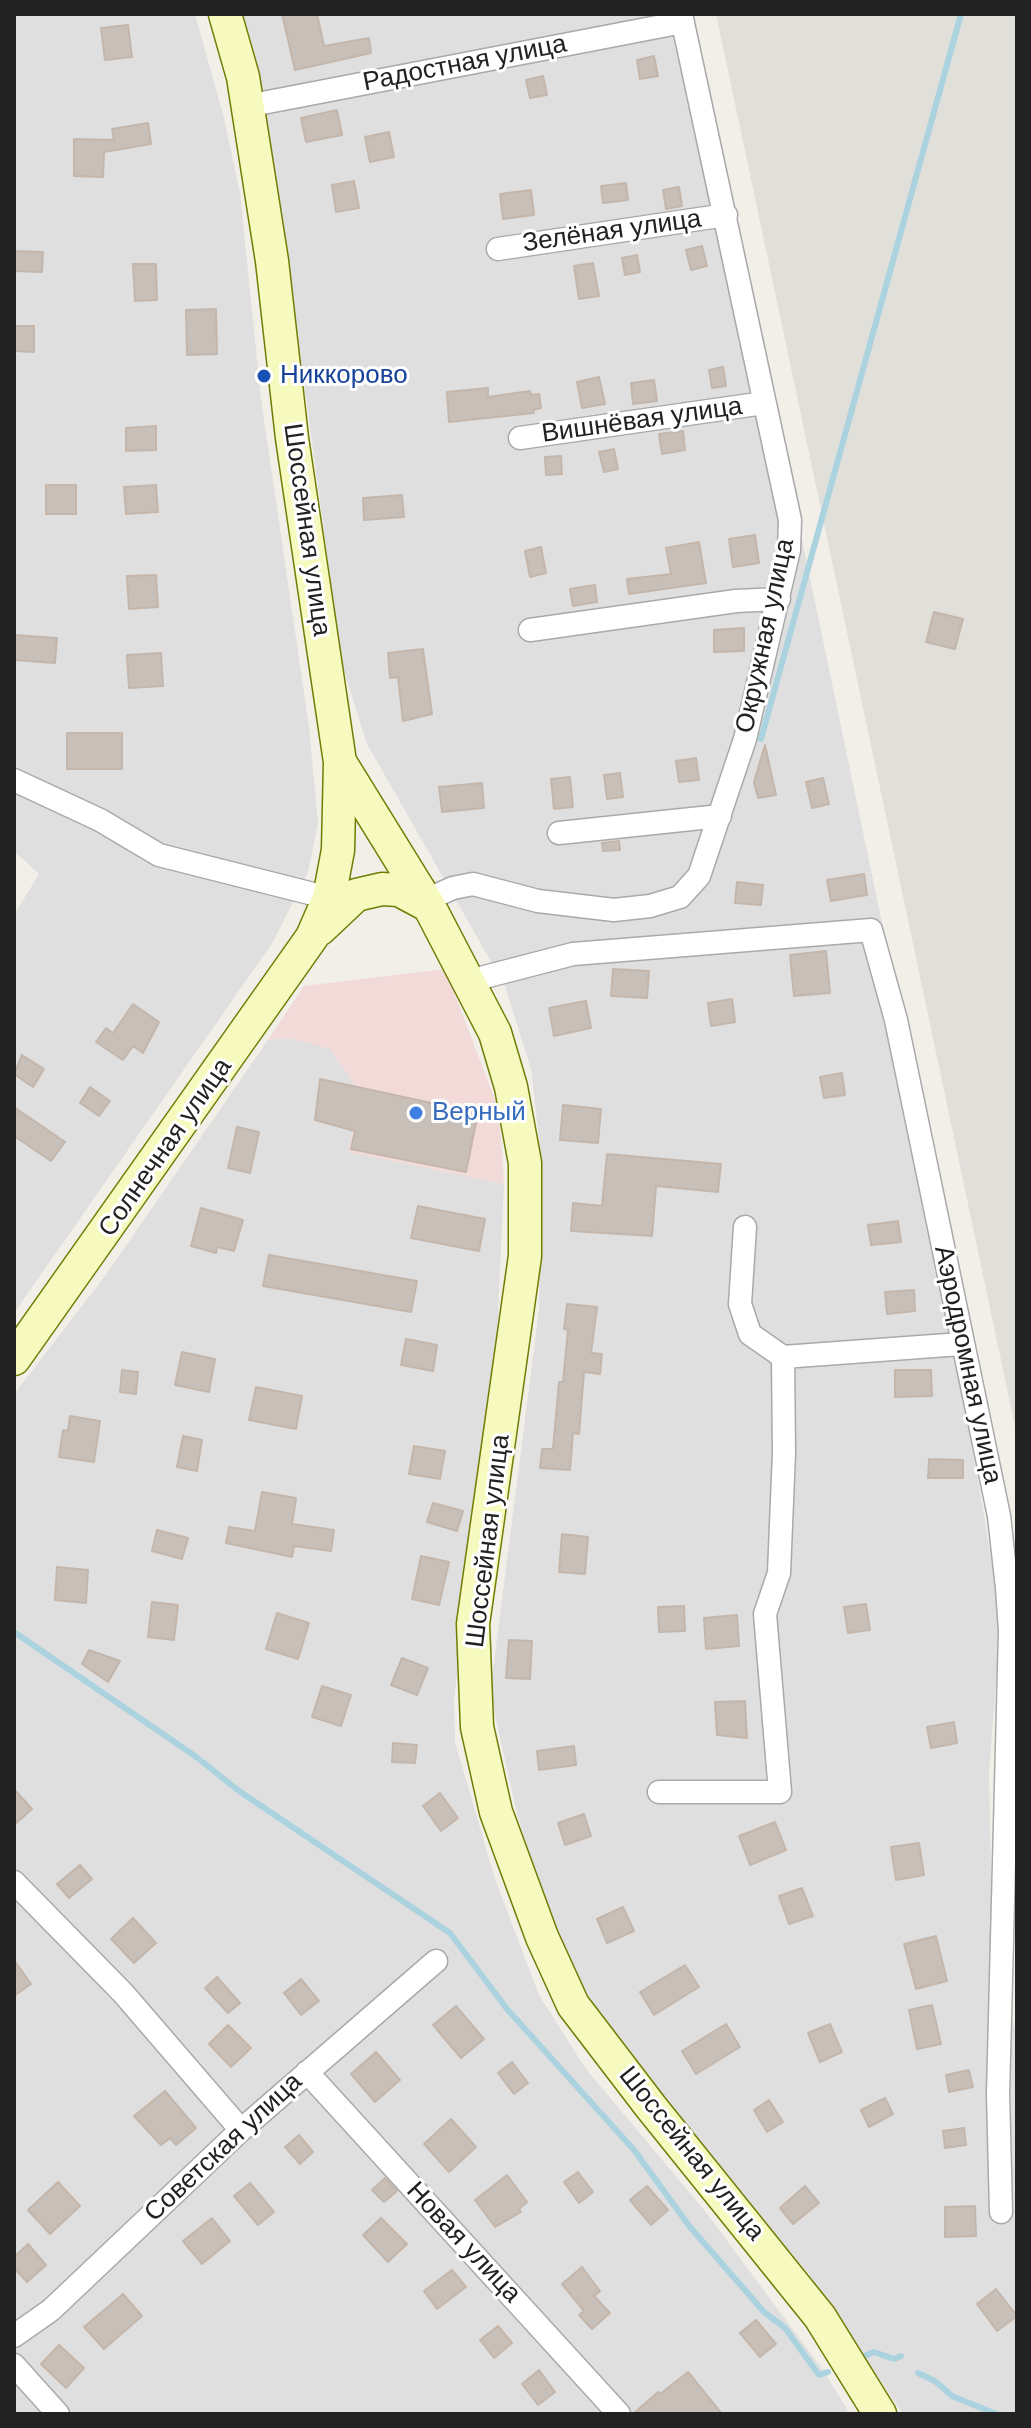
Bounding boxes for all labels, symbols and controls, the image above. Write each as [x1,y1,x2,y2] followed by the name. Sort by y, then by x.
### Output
[361,29,569,99] street label: Радостная улица
[521,204,703,260] street label: Зелёная улица
[280,360,408,392] place label: Никкорово
[255,367,273,385] marker: Никкорово
[540,391,744,451] street label: Вишнёвая улица
[276,422,336,638] street label: Шоссейная улица
[730,536,802,736] street label: Окружная улица
[93,1053,239,1243] street label: Солнечная улица
[432,1097,526,1129] place label: Верный
[407,1104,425,1122] marker: Верный
[927,1243,1007,1487] street label: Аэродромная улица
[460,1433,518,1649] street label: Шоссейная улица
[611,2061,771,2247] street label: Шоссейная улица
[139,2067,309,2229] street label: Советская улица
[399,2176,527,2310] street label: Новая улица

